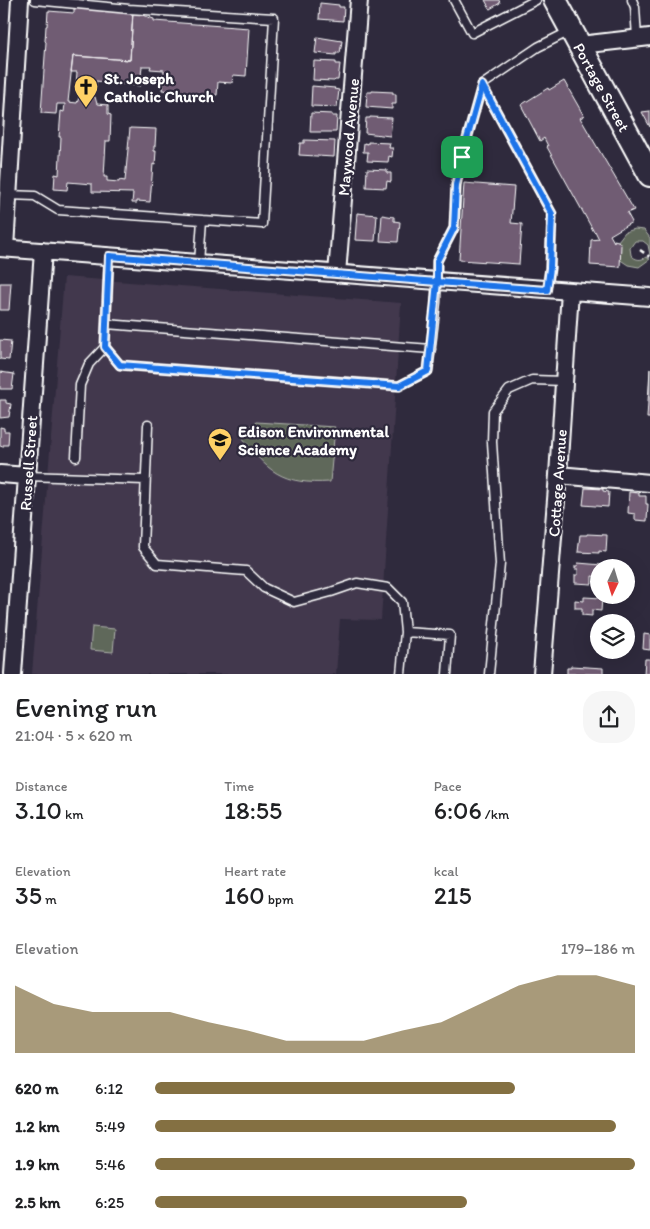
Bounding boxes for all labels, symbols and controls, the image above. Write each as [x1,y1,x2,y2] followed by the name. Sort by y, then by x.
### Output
[569,39,634,135] street label: Portage Street
[104,69,215,106] place label: St. Joseph Catholic Church
[73,74,99,108] church icon: St. Joseph Catholic Church
[334,77,363,197] street label: Maywood Avenue
[441,136,483,178] pin
[448,143,476,171] icon: arrive
[16,415,41,511] street label: Russell Street
[238,422,389,460] place label: Edison Environmental Science Academy
[207,427,233,461] school or university icon: Edison Environmental Science Academy
[544,428,571,538] street label: Cottage Avenue
[590,559,635,604] north arrow
[590,559,635,659] map controls
[590,614,635,659] button: layers
[15,690,157,724] text: Evening run
[583,691,635,743] button: share
[15,726,133,745] text: 21:04 · 5 × 620 m
[15,778,67,795] text: Distance
[224,778,254,795] text: Time
[434,778,462,795] text: Pace
[15,795,62,825] text: 3.10
[224,795,282,825] text: 18:55
[434,795,482,825] text: 6:06
[62,806,83,823] text: km
[482,806,509,823] text: /km
[15,863,71,880] text: Elevation
[224,863,286,880] text: Heart rate
[434,863,459,880] text: kcal
[15,880,42,910] text: 35
[224,880,265,910] text: 160
[434,880,472,910] text: 215
[42,891,57,908] text: m
[265,891,294,908] text: bpm
[15,939,79,958] text: Elevation
[561,939,635,958] text: 179–186 m
[15,1079,59,1098] text: 620 m
[95,1079,123,1098] text: 6:12
[15,1117,60,1136] text: 1.2 km
[95,1117,125,1136] text: 5:49
[15,1155,59,1174] text: 1.9 km
[95,1155,125,1174] text: 5:46
[15,1193,61,1212] text: 2.5 km
[95,1193,124,1212] text: 6:25

